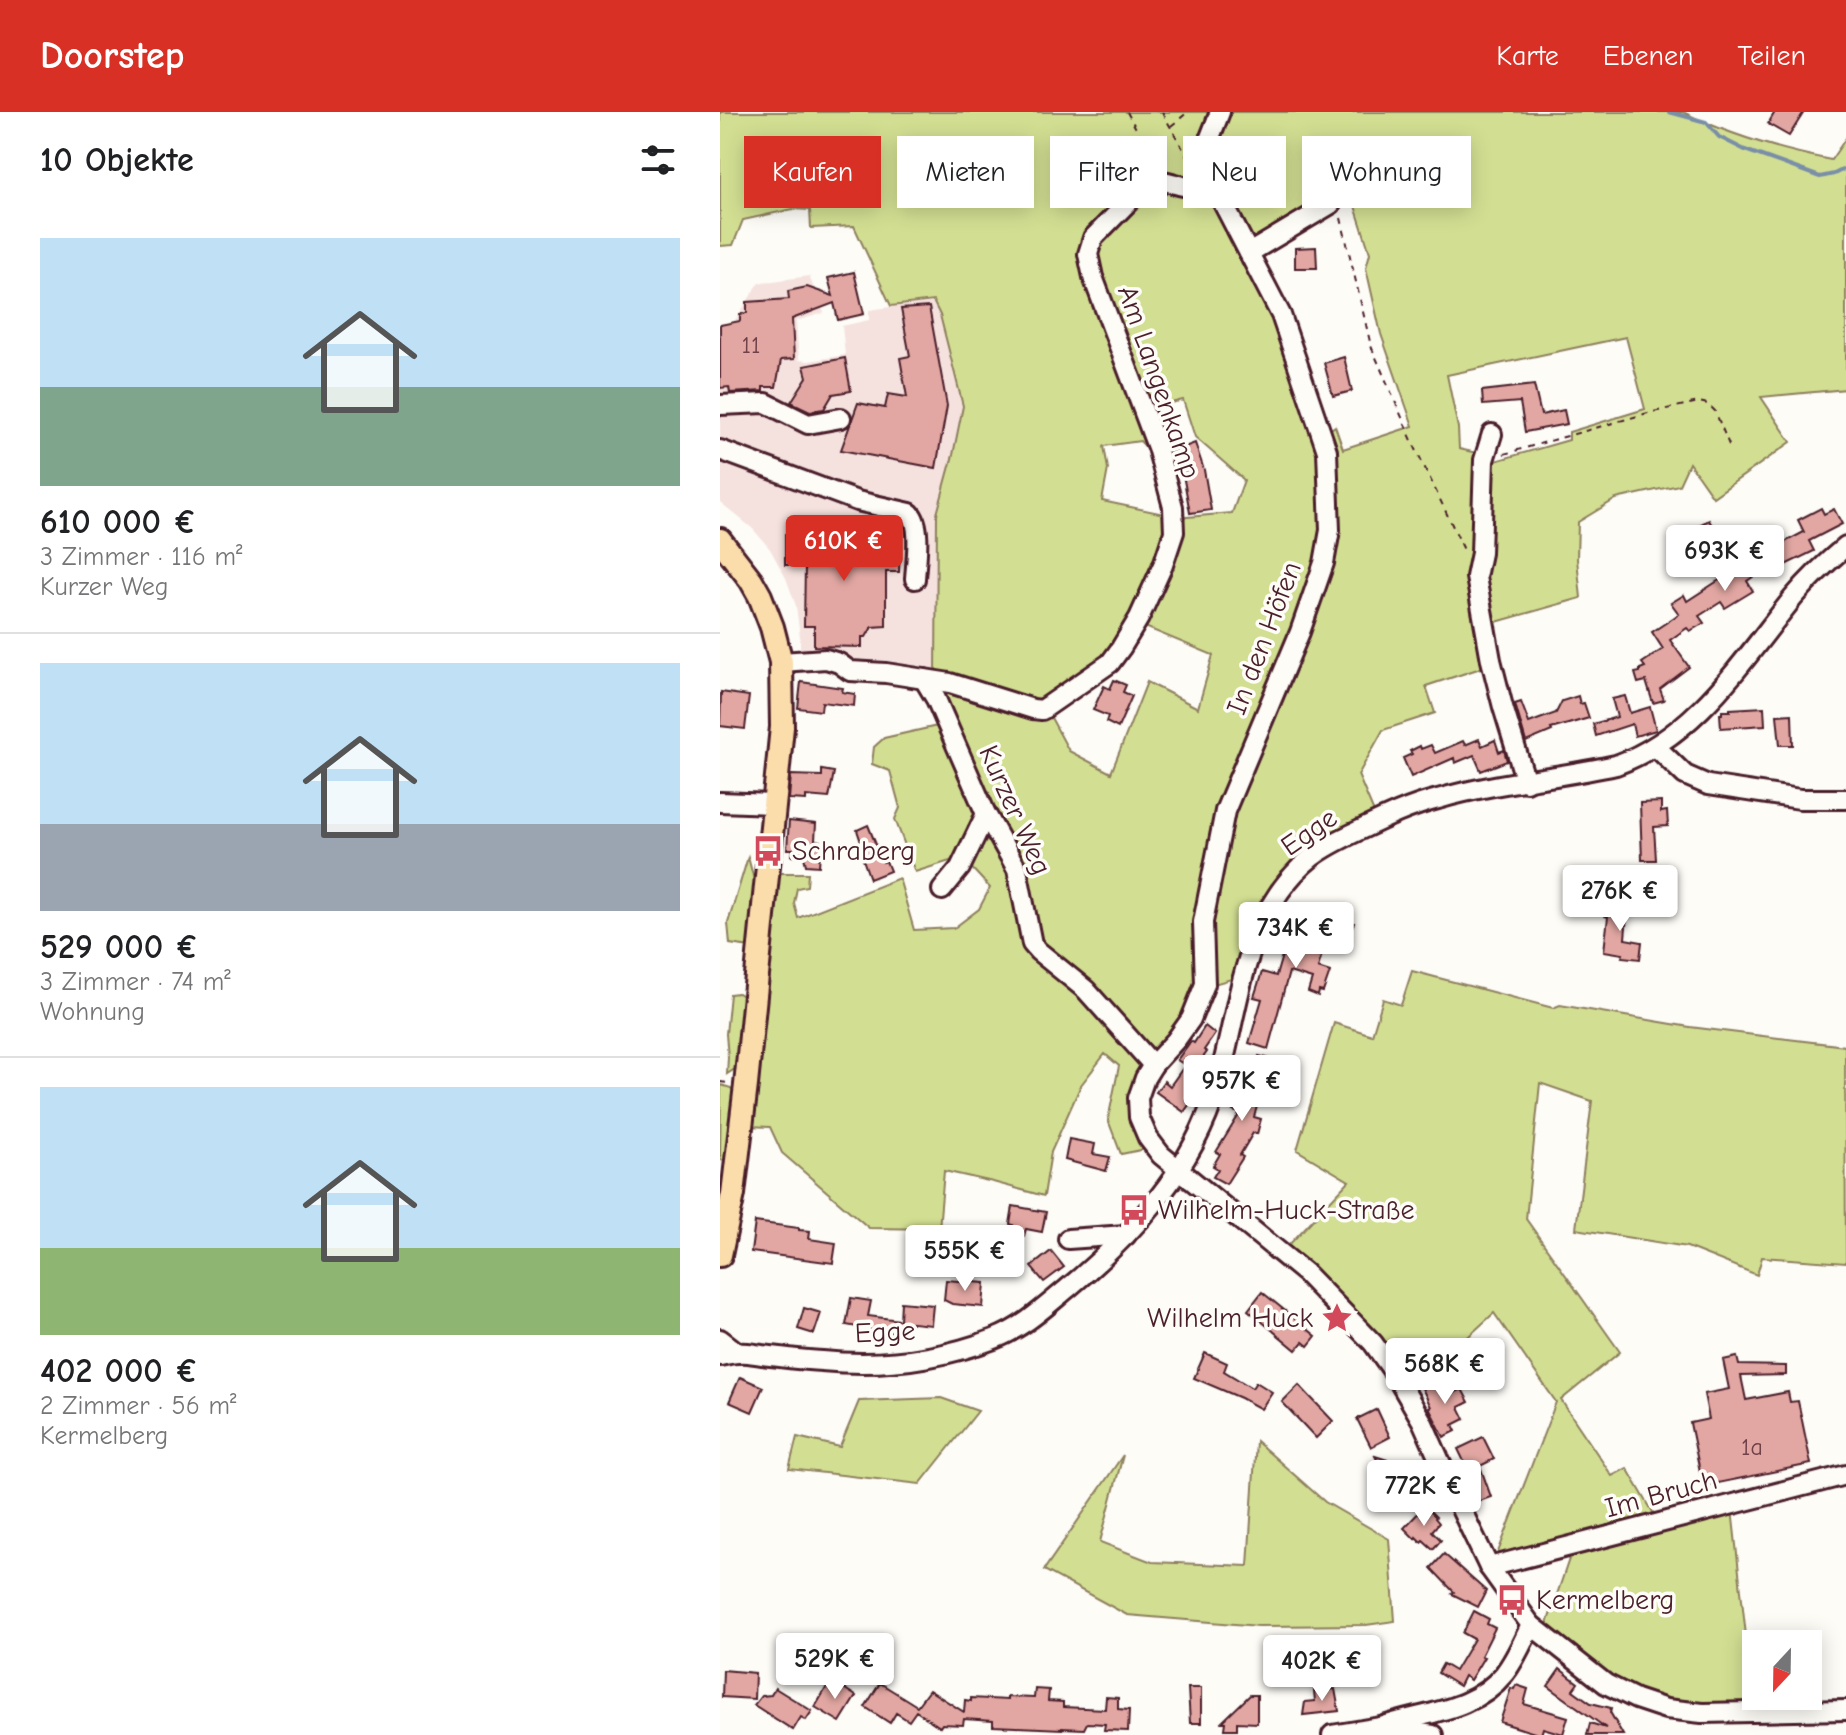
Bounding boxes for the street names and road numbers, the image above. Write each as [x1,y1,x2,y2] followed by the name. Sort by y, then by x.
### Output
[1111,281,1207,483] street label: Am Langenkamp
[1220,557,1308,719] street label: In den Höfen
[972,740,1058,880] street label: Kurzer Weg
[1275,802,1343,862] street label: Egge
[854,1314,916,1350] street label: Egge
[1601,1464,1721,1524] street label: Im Bruch

